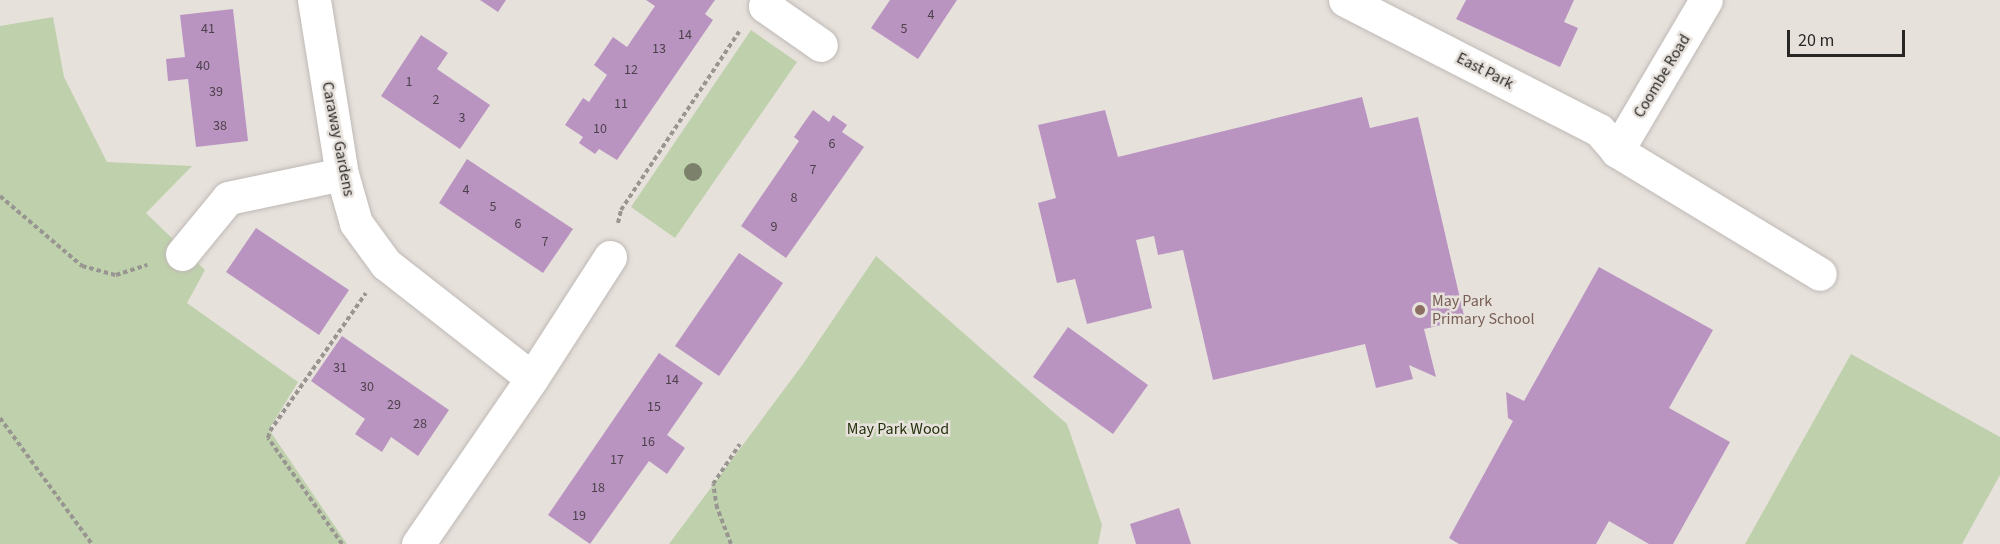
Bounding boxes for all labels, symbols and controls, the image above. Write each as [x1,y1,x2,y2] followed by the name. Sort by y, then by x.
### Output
[928,7,934,23] house number: 4
[1790,18,1908,56] scale bar
[201,21,215,37] house number: 41
[901,21,907,37] house number: 5
[678,27,692,43] house number: 14
[1798,28,1834,53] text: 20 m
[1630,31,1694,121] street label: Coombe Road
[652,41,666,57] house number: 13
[1453,49,1517,93] street label: East Park
[196,58,210,74] house number: 40
[624,62,638,78] house number: 12
[406,74,412,90] house number: 1
[317,80,359,198] street label: Caraway Gardens
[209,84,223,100] house number: 39
[433,92,439,108] house number: 2
[614,96,628,112] house number: 11
[459,110,465,126] house number: 3
[213,118,227,134] house number: 38
[593,121,607,137] house number: 10
[829,136,835,152] house number: 6
[810,162,816,178] house number: 7
[463,182,469,198] house number: 4
[791,190,797,206] house number: 8
[490,199,496,215] house number: 5
[515,216,521,232] house number: 6
[771,219,777,235] house number: 9
[542,234,548,250] house number: 7
[1432,291,1534,329] place label: May Park Primary School
[1413,303,1427,317] marker: May Park Primary School
[333,360,347,376] house number: 31
[665,372,679,388] house number: 14
[360,379,374,395] house number: 30
[387,397,401,413] house number: 29
[647,399,661,415] house number: 15
[413,416,427,432] house number: 28
[847,419,949,439] park label: May Park Wood
[641,434,655,450] house number: 16
[610,452,624,468] house number: 17
[591,480,605,496] house number: 18
[572,508,586,524] house number: 19

